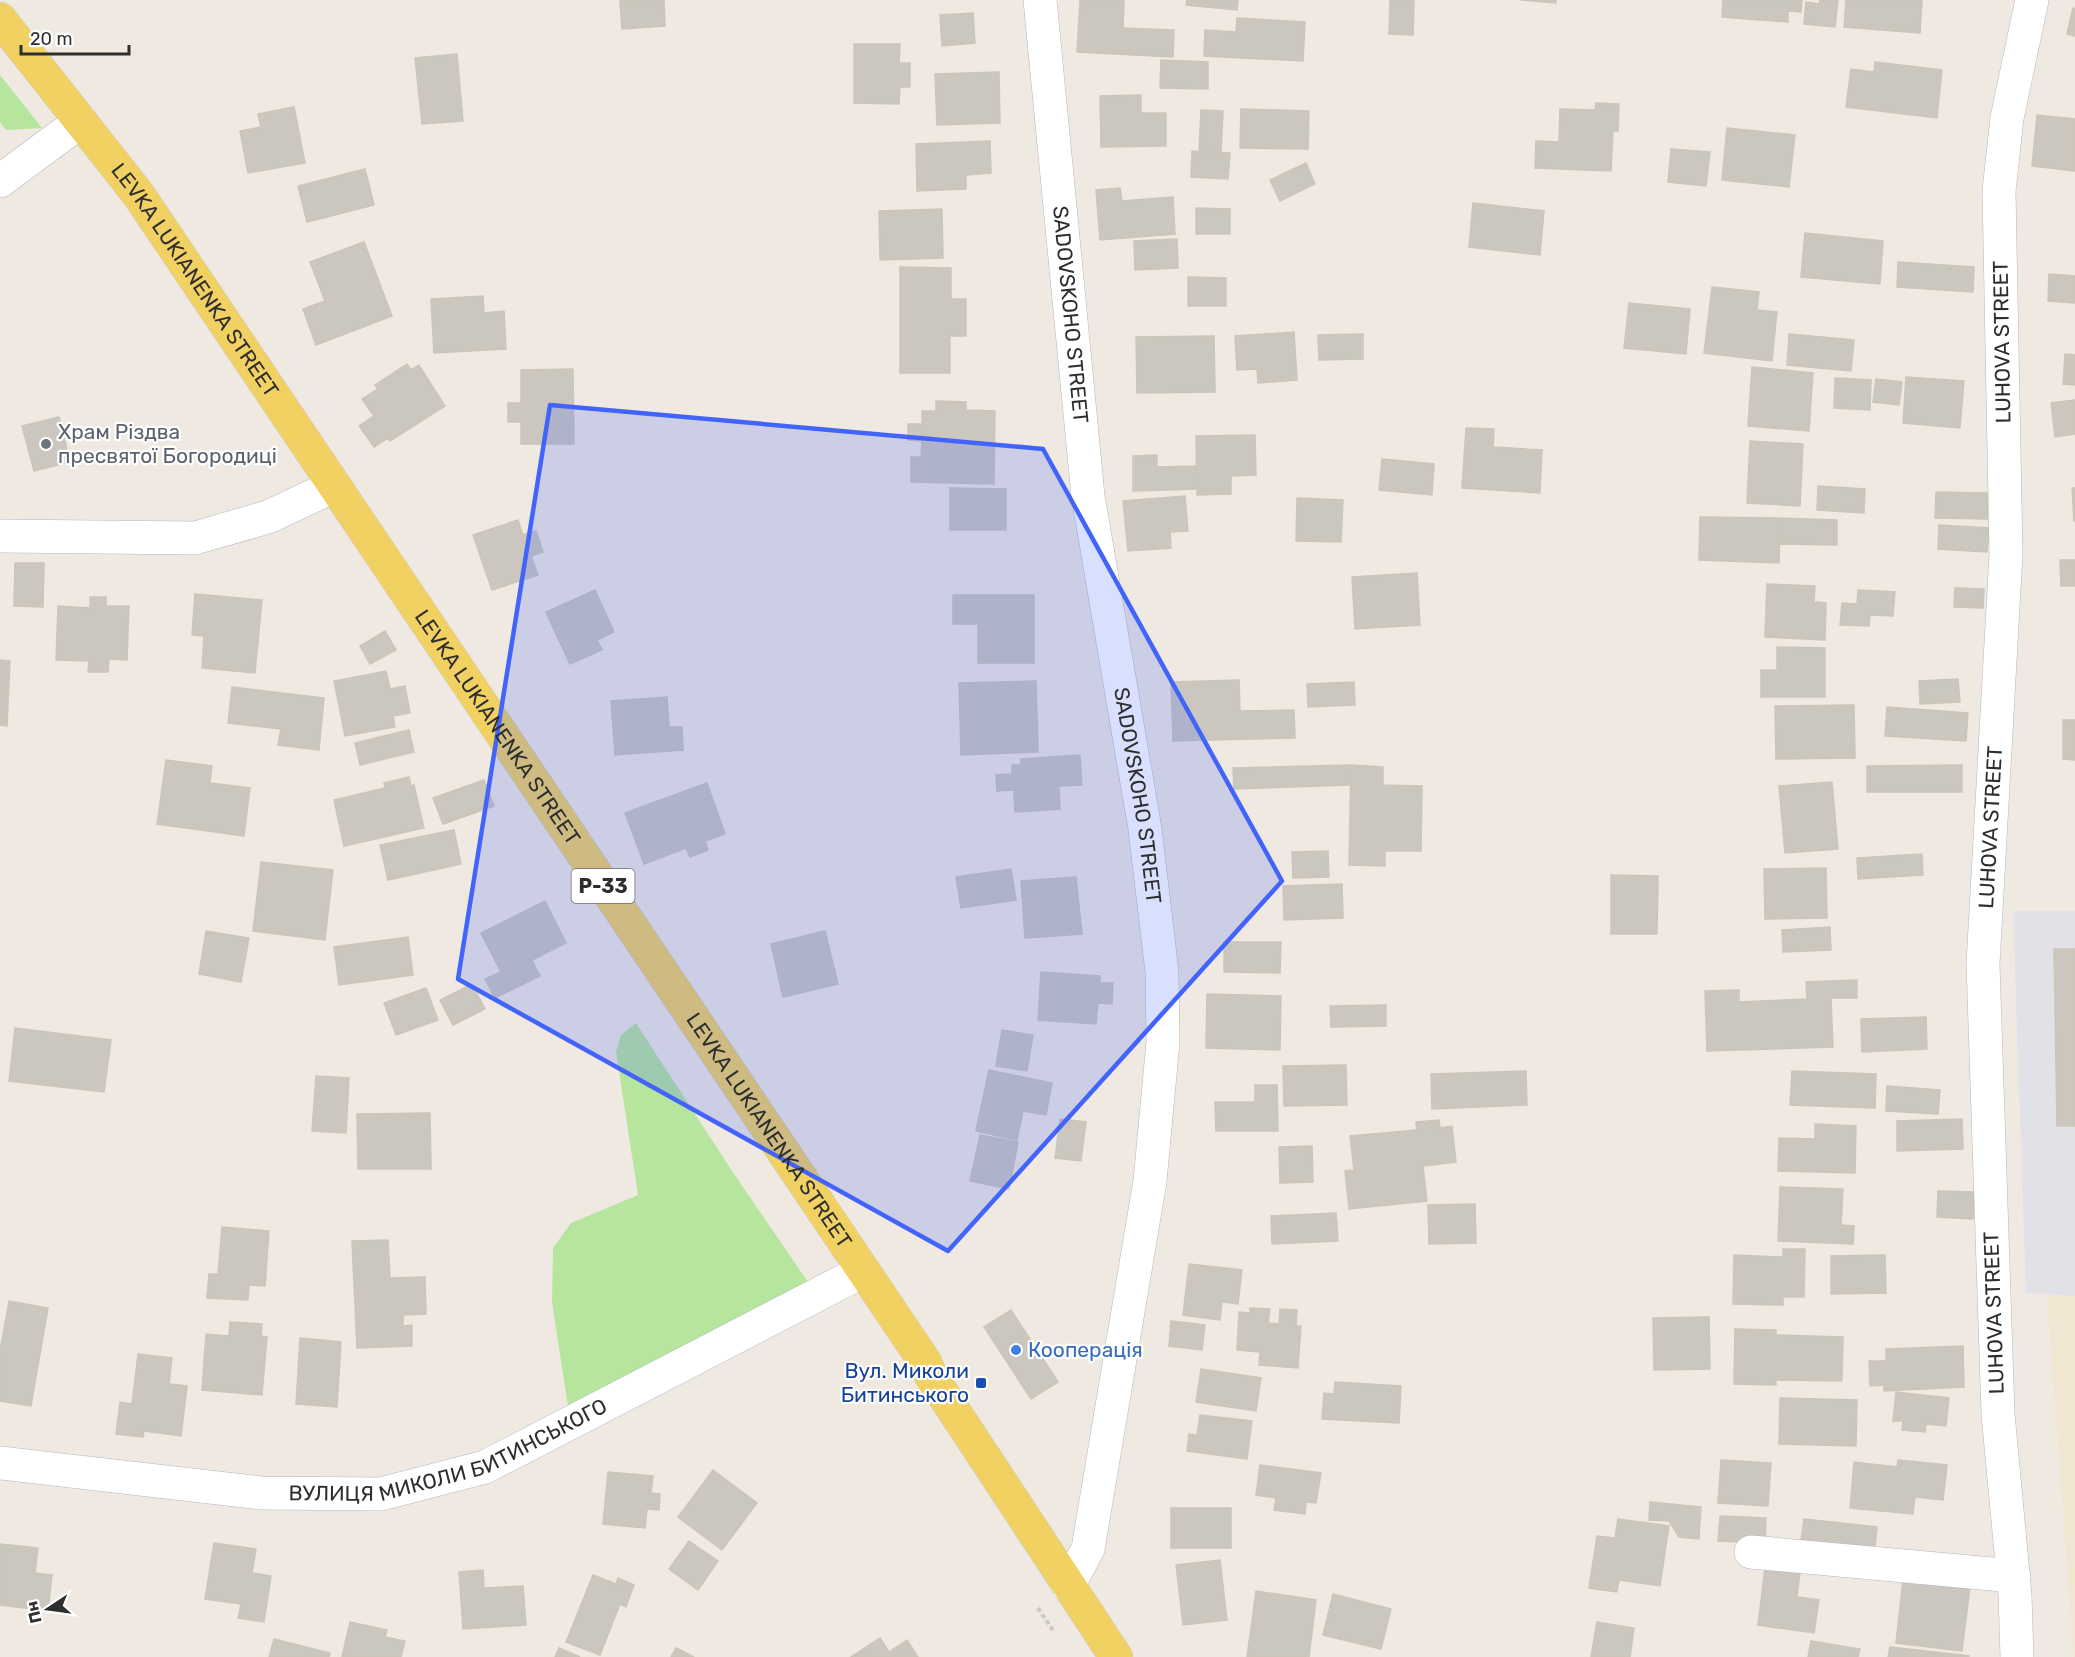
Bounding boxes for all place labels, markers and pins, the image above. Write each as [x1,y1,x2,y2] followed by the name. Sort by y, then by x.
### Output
[58,419,277,468] place label: Храм Різдва пресвятої Богородиці
[39,437,53,451] marker: Храм Різдва пресвятої Богородиці
[1028,1337,1143,1362] place label: Кооперація
[1009,1343,1023,1357] marker: Кооперація
[841,1358,969,1407] place label: Вул. Миколи Битинського
[974,1376,988,1390] marker: Вул. Миколи Битинського

